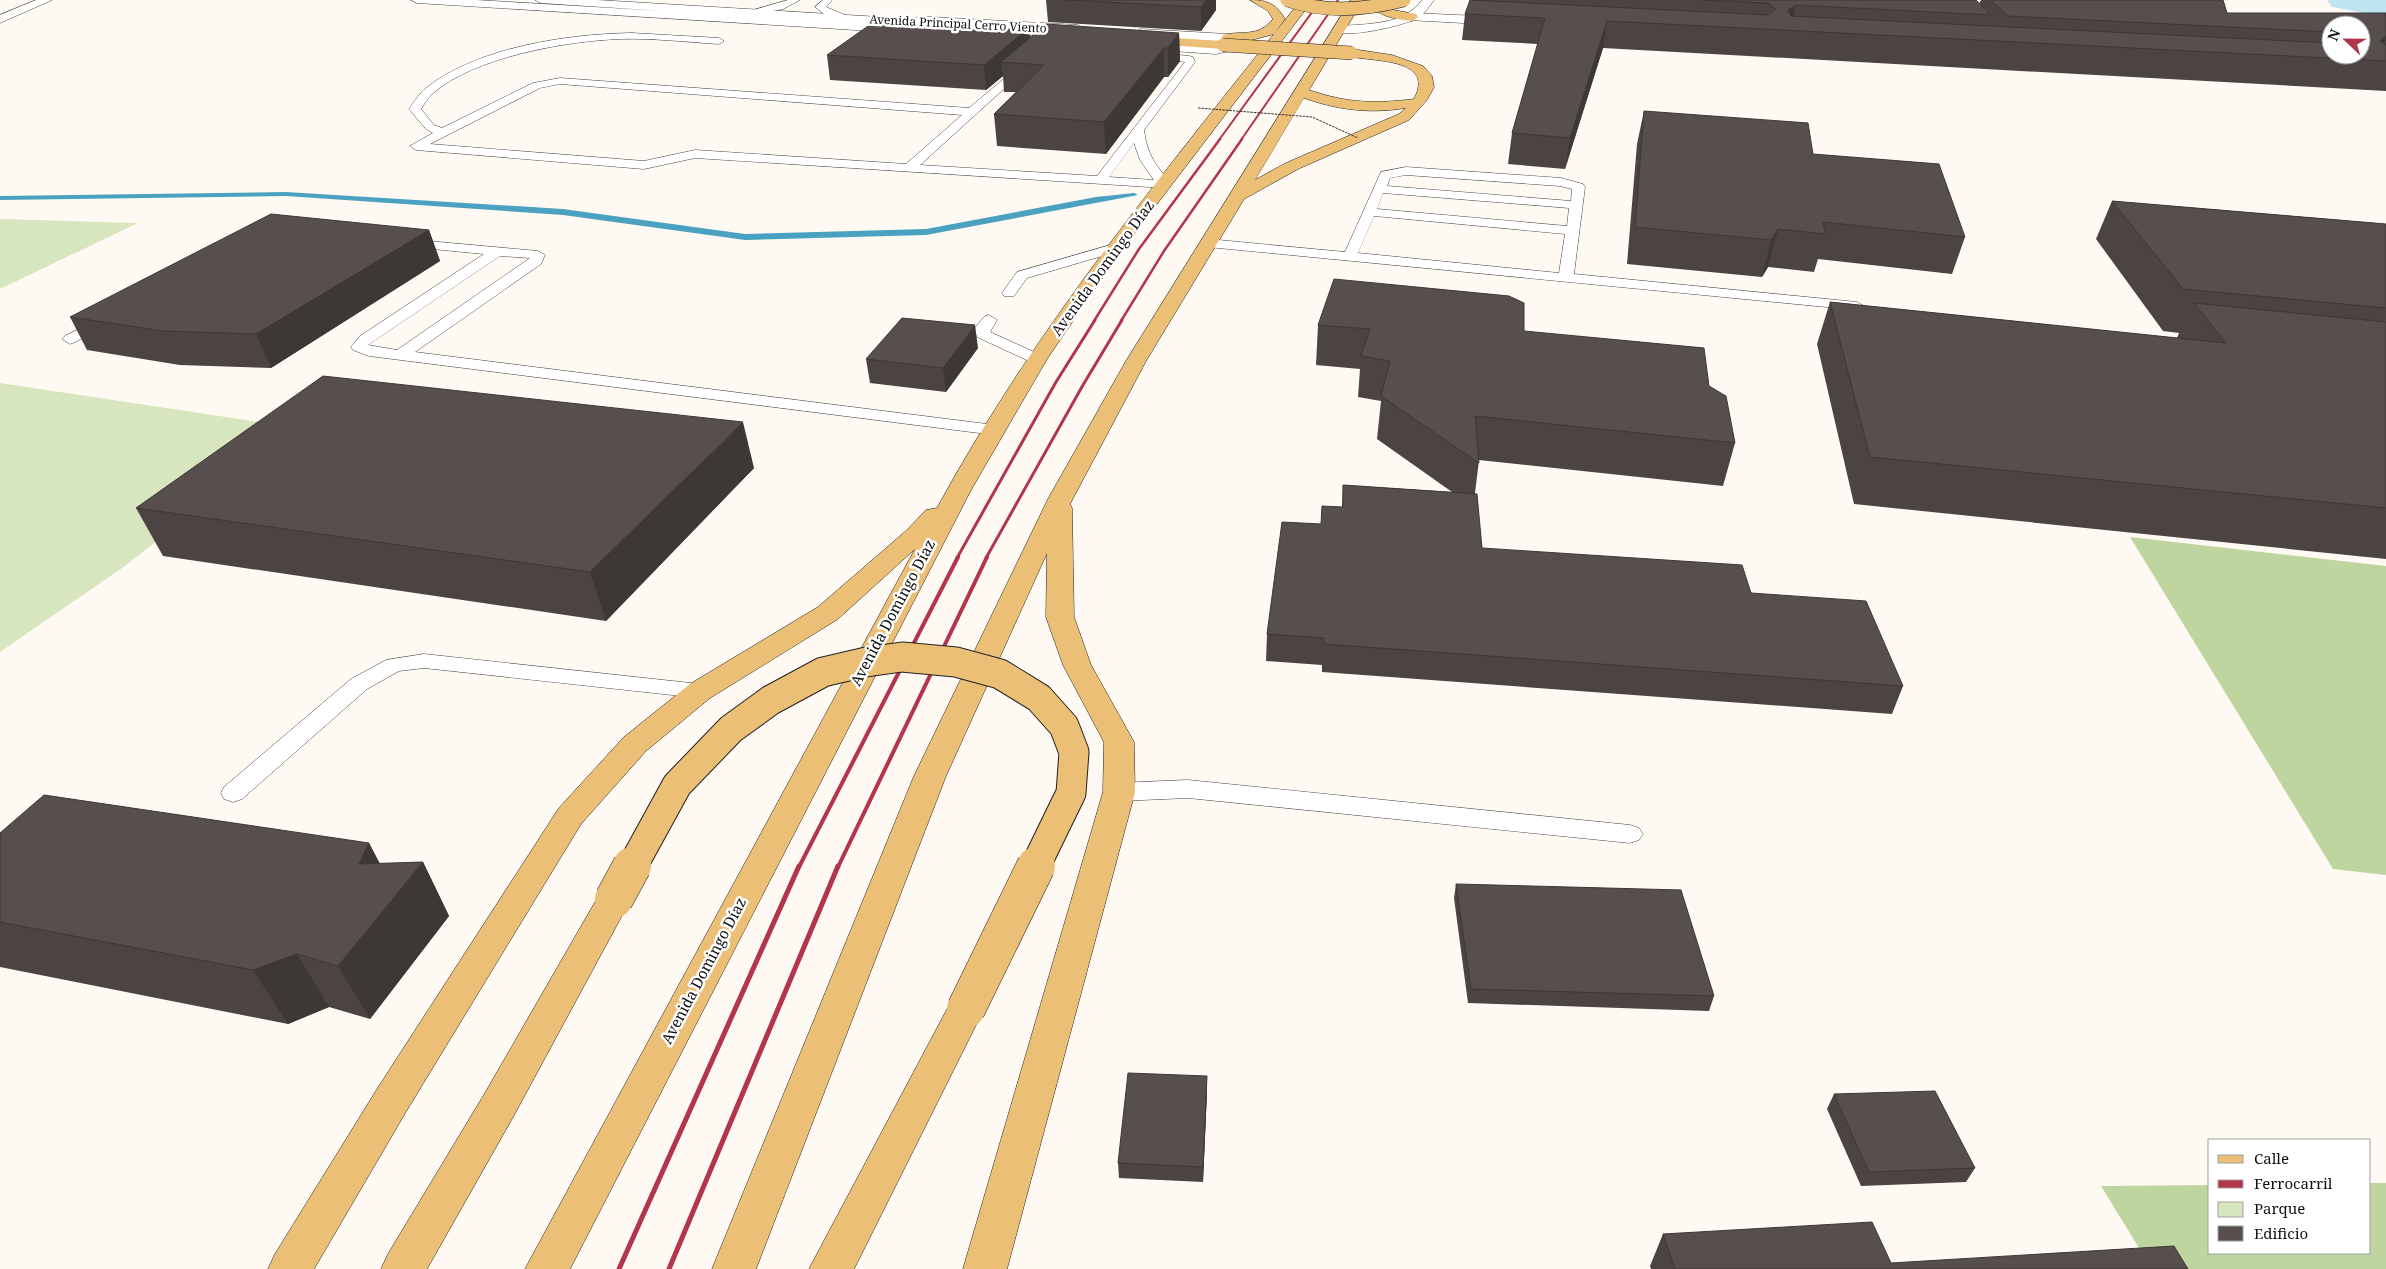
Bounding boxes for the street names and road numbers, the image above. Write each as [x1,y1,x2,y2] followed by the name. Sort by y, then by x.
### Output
[869,10,1047,37] street label: Avenida Principal Cerro Viento
[1046,196,1158,339] street label: Avenida Domingo Díaz
[845,536,939,689] street label: Avenida Domingo Díaz
[656,894,750,1047] street label: Avenida Domingo Díaz

